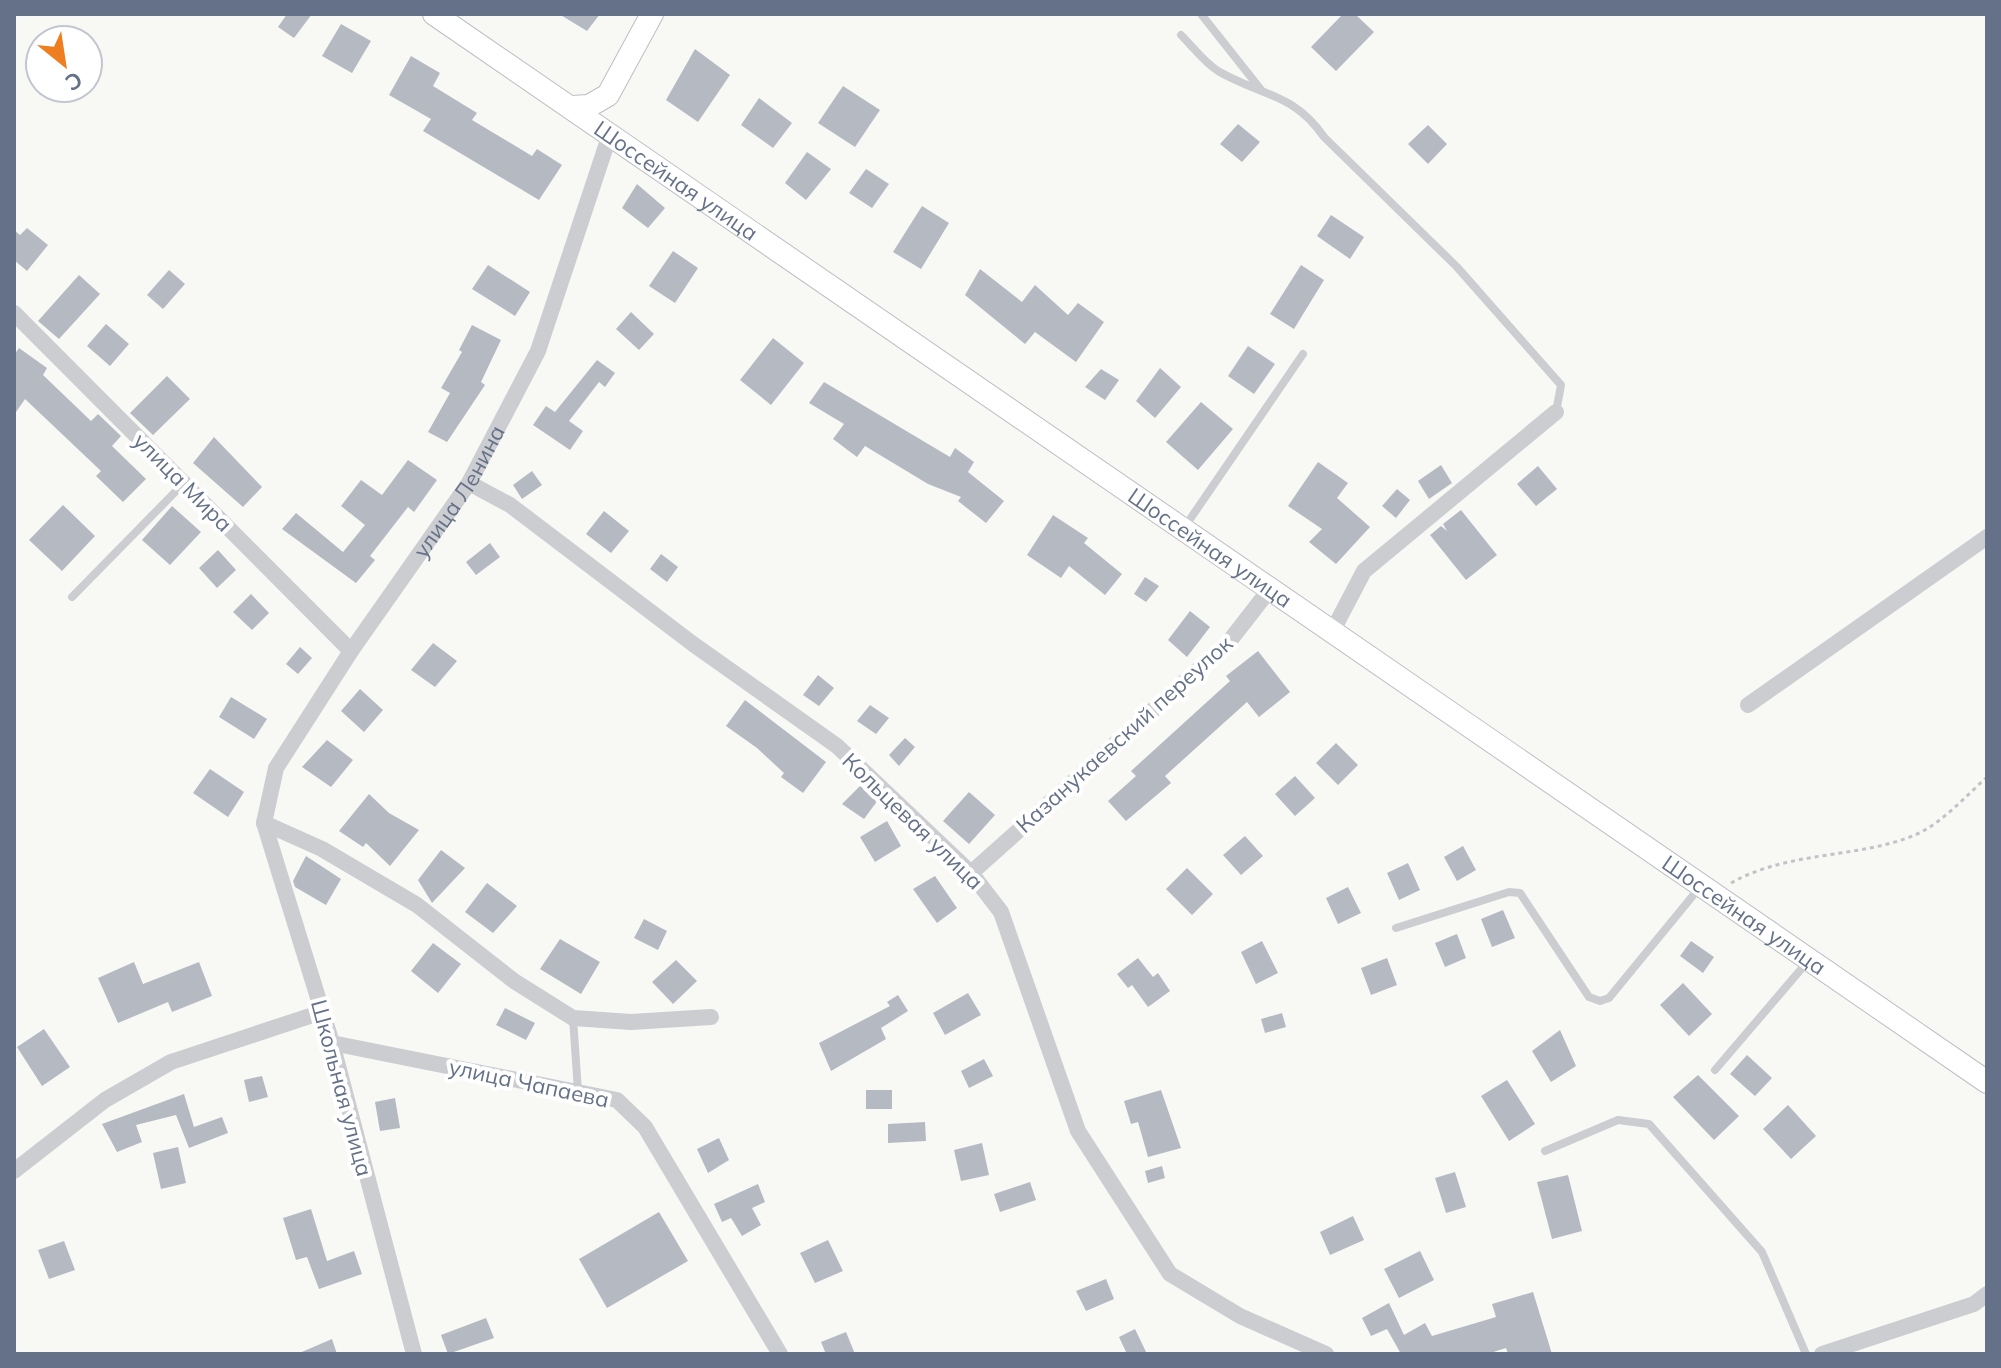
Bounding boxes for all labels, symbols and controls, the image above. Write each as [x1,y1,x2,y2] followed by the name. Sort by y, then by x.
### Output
[24,24,104,104] north arrow
[60,65,88,97] text: С
[589,114,764,247] street label: Шоссейная улица
[407,420,511,563] street label: улица Ленина
[128,427,238,537] street label: улица Мира
[1123,482,1297,614] street label: Шоссейная улица
[1010,629,1238,839] street label: Казанукаевский переулок
[837,747,989,895] street label: Кольцевая улица
[1657,849,1831,981] street label: Шоссейная улица
[305,997,379,1179] street label: Школьная улица
[446,1052,612,1114] street label: улица Чапаева

